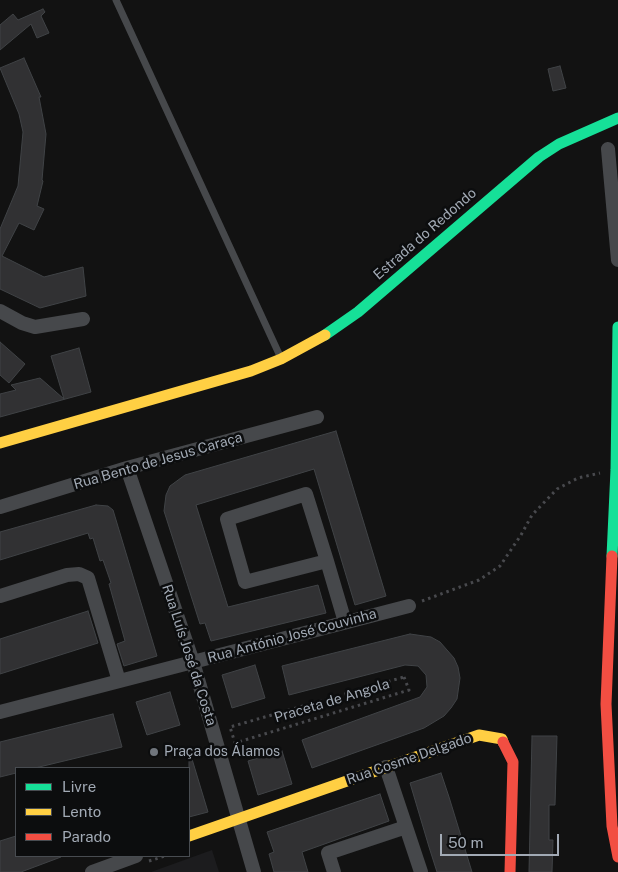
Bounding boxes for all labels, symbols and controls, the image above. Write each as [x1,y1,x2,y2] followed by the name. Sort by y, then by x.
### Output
[370,185,480,283] street label: Estrada do Redondo
[72,429,244,493] street label: Rua Bento de Jesus Caraça
[158,582,220,728] street label: Rua Luís José da Costa
[206,605,378,667] street label: Rua António José Couvinha
[272,675,392,727] street label: Praceta de Angola
[344,730,474,788] street label: Rua Cosme Delgado
[164,744,280,760] place label: Praça dos Álamos
[148,746,160,758] marker: Praça dos Álamos
[15,767,190,857] legend
[62,778,96,795] text: Livre
[62,803,101,820] text: Lento
[443,824,562,856] scale bar
[62,828,111,845] text: Parado
[448,834,483,851] text: 50 m

